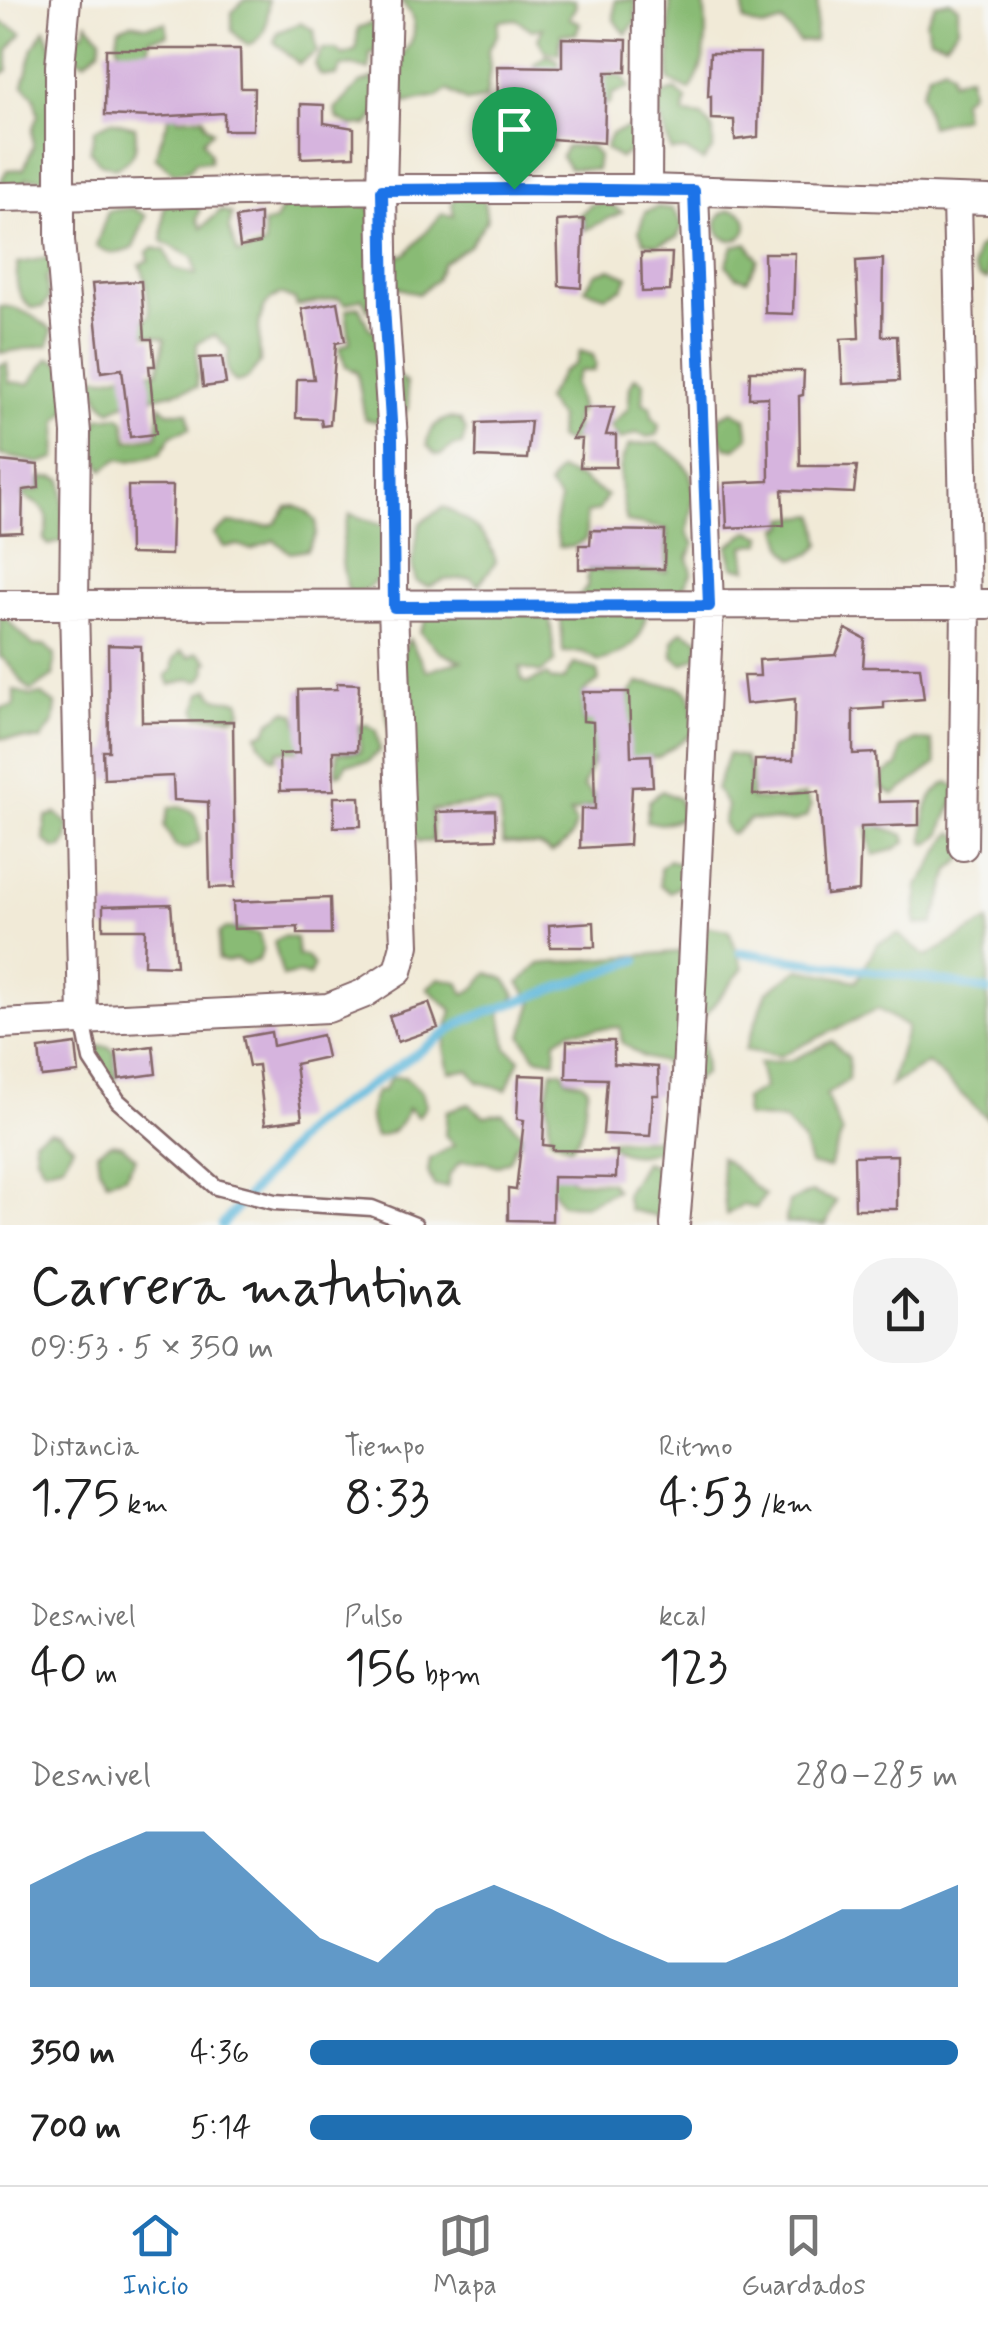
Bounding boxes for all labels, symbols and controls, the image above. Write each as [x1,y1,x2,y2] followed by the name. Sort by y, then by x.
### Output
[472,87,557,190] pin
[487,102,542,157] icon: arrive
[30,1253,463,1325] text: Carrera matutina
[853,1258,958,1363] button: share
[30,1327,274,1369] text: 09:53 · 5 × 350 m
[30,1429,139,1466] text: Distancia
[344,1429,425,1466] text: Tiempo
[659,1429,733,1466] text: Ritmo
[30,1466,120,1532] text: 1.75
[344,1466,430,1532] text: 8:33
[659,1466,752,1532] text: 4:53
[120,1487,168,1524] text: km
[752,1487,813,1524] text: /km
[30,1599,136,1636] text: Desnivel
[344,1599,403,1636] text: Pulso
[659,1599,706,1636] text: kcal
[30,1636,88,1702] text: 40
[344,1636,417,1702] text: 156
[659,1636,728,1702] text: 123
[88,1657,118,1694] text: m
[417,1657,481,1694] text: bpm
[30,1755,151,1797] text: Desnivel
[796,1755,958,1797] text: 280–285 m
[30,2032,115,2074] text: 350 m
[190,2032,249,2074] text: 4:36
[30,2107,121,2149] text: 700 m
[190,2107,251,2149] text: 5:14
[122,2208,189,2305] tab: Inicio
[433,2208,497,2305] tab: Mapa
[741,2208,866,2305] tab: Guardados

